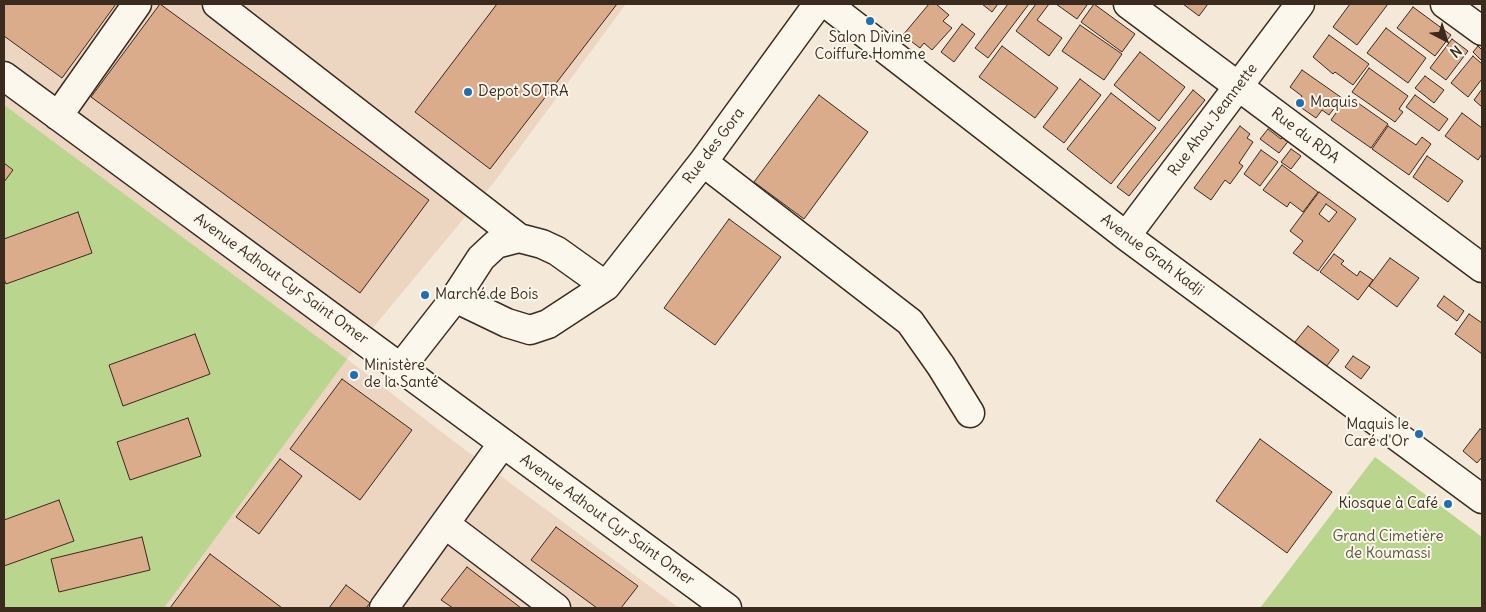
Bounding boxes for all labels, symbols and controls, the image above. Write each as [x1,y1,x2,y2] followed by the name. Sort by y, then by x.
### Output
[864,15,876,27] marker: Salon Divine Coiffure Homme
[1421,15,1471,65] north arrow
[815,29,925,64] place label: Salon Divine Coiffure Homme
[1446,41,1465,61] text: N
[1165,60,1261,180] street label: Rue Ahou Jeannette
[478,83,569,101] place label: Depot SOTRA
[462,86,474,98] marker: Depot SOTRA
[1310,94,1358,112] place label: Maquis
[1294,97,1306,109] marker: Maquis
[679,104,749,188] street label: Rue des Gora
[1267,105,1343,167] street label: Rue du RDA
[190,210,372,348] street label: Avenue Adhout Cyr Saint Omer
[1097,210,1207,300] street label: Avenue Grah Kadji
[435,286,538,304] place label: Marché de Bois
[419,289,431,301] marker: Marché de Bois
[364,357,438,392] place label: Ministère de la Santé
[348,369,360,381] marker: Ministère de la Santé
[1344,416,1409,451] place label: Maquis le Caré d'Or
[1413,428,1425,440] marker: Maquis le Caré d'Or
[516,451,698,589] street label: Avenue Adhout Cyr Saint Omer
[1338,495,1438,513] place label: Kiosque à Café
[1442,498,1454,510] marker: Kiosque à Café
[1332,528,1444,563] park label: Grand Cimetière de Koumassi

